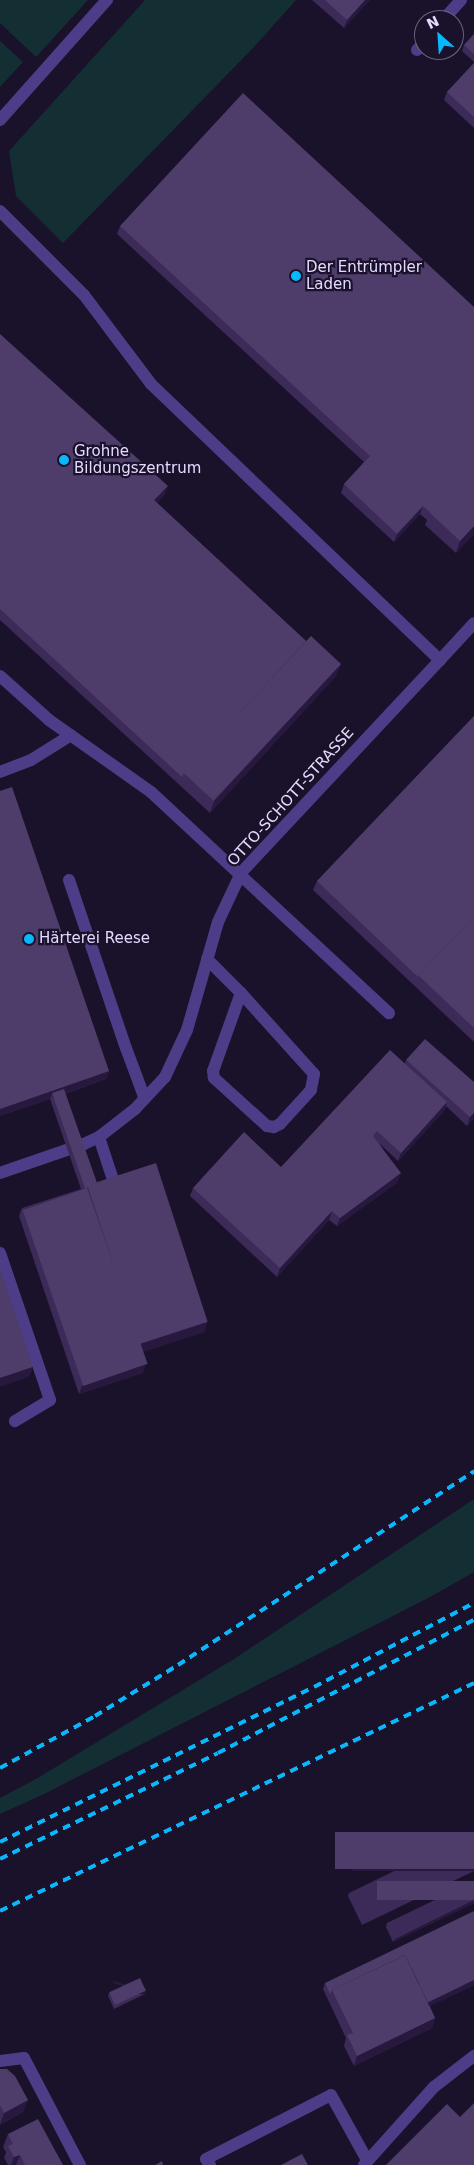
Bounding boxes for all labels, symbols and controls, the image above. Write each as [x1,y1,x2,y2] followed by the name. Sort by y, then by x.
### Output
[414,10,464,60] north arrow
[424,13,442,32] text: N
[306,258,422,293] place label: Der Entrümpler Laden
[290,270,302,282] marker: Der Entrümpler Laden
[74,442,201,477] place label: Grohne Bildungszentrum
[58,454,70,466] marker: Grohne Bildungszentrum
[224,724,358,870] street label: OTTO-SCHOTT-STRASSE
[39,930,150,948] place label: Härterei Reese
[23,933,35,945] marker: Härterei Reese

